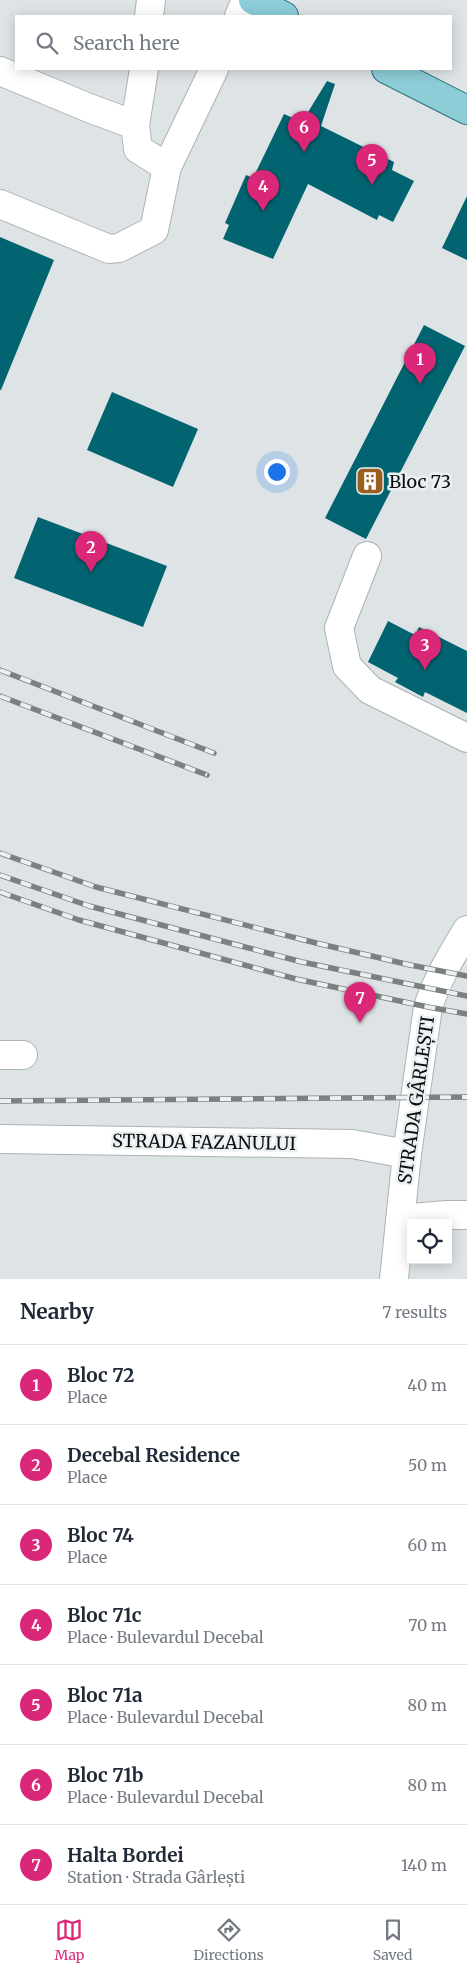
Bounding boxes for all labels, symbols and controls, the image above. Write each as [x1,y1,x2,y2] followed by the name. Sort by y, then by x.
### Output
[15,15,452,70] search box
[33,29,61,57] icon: search
[73,31,180,55] text: Search here
[288,111,320,152] pin: 6
[356,144,388,185] pin: 5
[247,170,279,211] pin: 4
[404,343,436,384] pin: 1
[264,459,290,485] your location
[355,466,385,496] building icon: Bloc 73
[389,470,451,493] place label: Bloc 73
[75,531,107,572] pin: 2
[409,629,441,670] pin: 3
[344,982,376,1023] pin: 7
[393,1015,439,1185] street label: STRADA GÂRLEȘTI
[112,1129,296,1155] street label: STRADA FAZANULUI
[407,1219,452,1264] map controls
[407,1219,452,1264] button: locate
[20,1298,94,1325] text: Nearby
[382,1302,447,1322] text: 7 results
[67,1363,135,1387] text: Bloc 72
[32,1375,40,1395] text: 1
[407,1375,447,1395] text: 40 m
[67,1387,107,1407] text: Place
[67,1443,240,1467] text: Decebal Residence
[31,1455,41,1475] text: 2
[408,1455,447,1475] text: 50 m
[67,1467,107,1487] text: Place
[67,1523,134,1547] text: Bloc 74
[31,1535,41,1555] text: 3
[407,1535,447,1555] text: 60 m
[67,1547,107,1567] text: Place
[67,1603,141,1627] text: Bloc 71c
[31,1615,41,1635] text: 4
[408,1615,447,1635] text: 70 m
[67,1627,264,1647] text: Place · Bulevardul Decebal
[67,1683,143,1707] text: Bloc 71a
[31,1695,41,1715] text: 5
[408,1695,447,1715] text: 80 m
[67,1707,264,1727] text: Place · Bulevardul Decebal
[67,1763,143,1787] text: Bloc 71b
[31,1775,41,1795] text: 6
[408,1775,447,1795] text: 80 m
[67,1787,264,1807] text: Place · Bulevardul Decebal
[67,1843,184,1867] text: Halta Bordei
[31,1855,41,1875] text: 7
[401,1855,447,1875] text: 140 m
[67,1867,245,1887] text: Station · Strada Gârlești
[55,1916,84,1964] tab: Map
[194,1916,264,1964] tab: Directions
[373,1916,412,1964] tab: Saved

